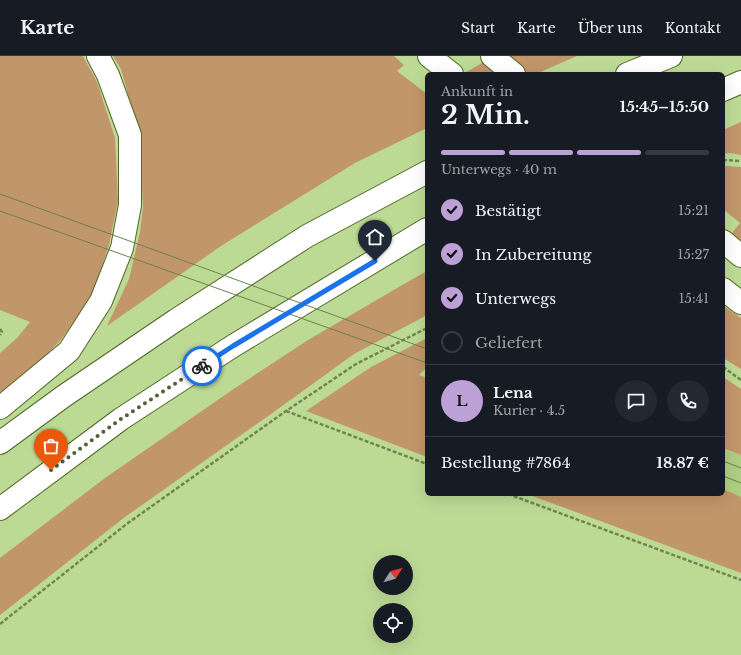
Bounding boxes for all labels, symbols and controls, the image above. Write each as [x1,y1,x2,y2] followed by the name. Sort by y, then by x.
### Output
[20,16,74,39] text: Karte
[461,19,495,37] text: Start
[517,19,556,37] text: Karte
[578,19,643,37] text: Über uns
[665,19,721,37] text: Kontakt
[441,83,513,100] text: Ankunft in
[619,97,709,116] text: 15:45–15:50
[441,99,530,131] text: 2 Min.
[441,161,557,178] text: Unterwegs · 40 m
[441,199,463,221] icon: check
[475,201,541,220] text: Bestätigt
[678,202,709,219] text: 15:21
[358,220,392,261] pin
[364,226,386,248] icon: home
[441,243,463,265] icon: check
[475,245,592,264] text: In Zubereitung
[678,246,709,263] text: 15:27
[441,287,463,309] icon: check
[475,289,556,308] text: Unterwegs
[679,290,709,307] text: 15:41
[475,333,543,352] text: Geliefert
[182,346,222,386] courier
[191,355,213,377] icon: bike
[615,380,657,422] button: chat
[667,380,709,422] button: phone
[493,383,533,402] text: Lena
[456,391,468,410] text: L
[493,402,565,419] text: Kurier · 4.5
[34,429,68,470] pin
[40,435,62,457] icon: bag
[441,453,570,472] text: Bestellung #7864
[656,453,709,472] text: 18.87 €
[373,555,413,595] north arrow
[373,555,413,643] map controls
[373,603,413,643] button: locate

